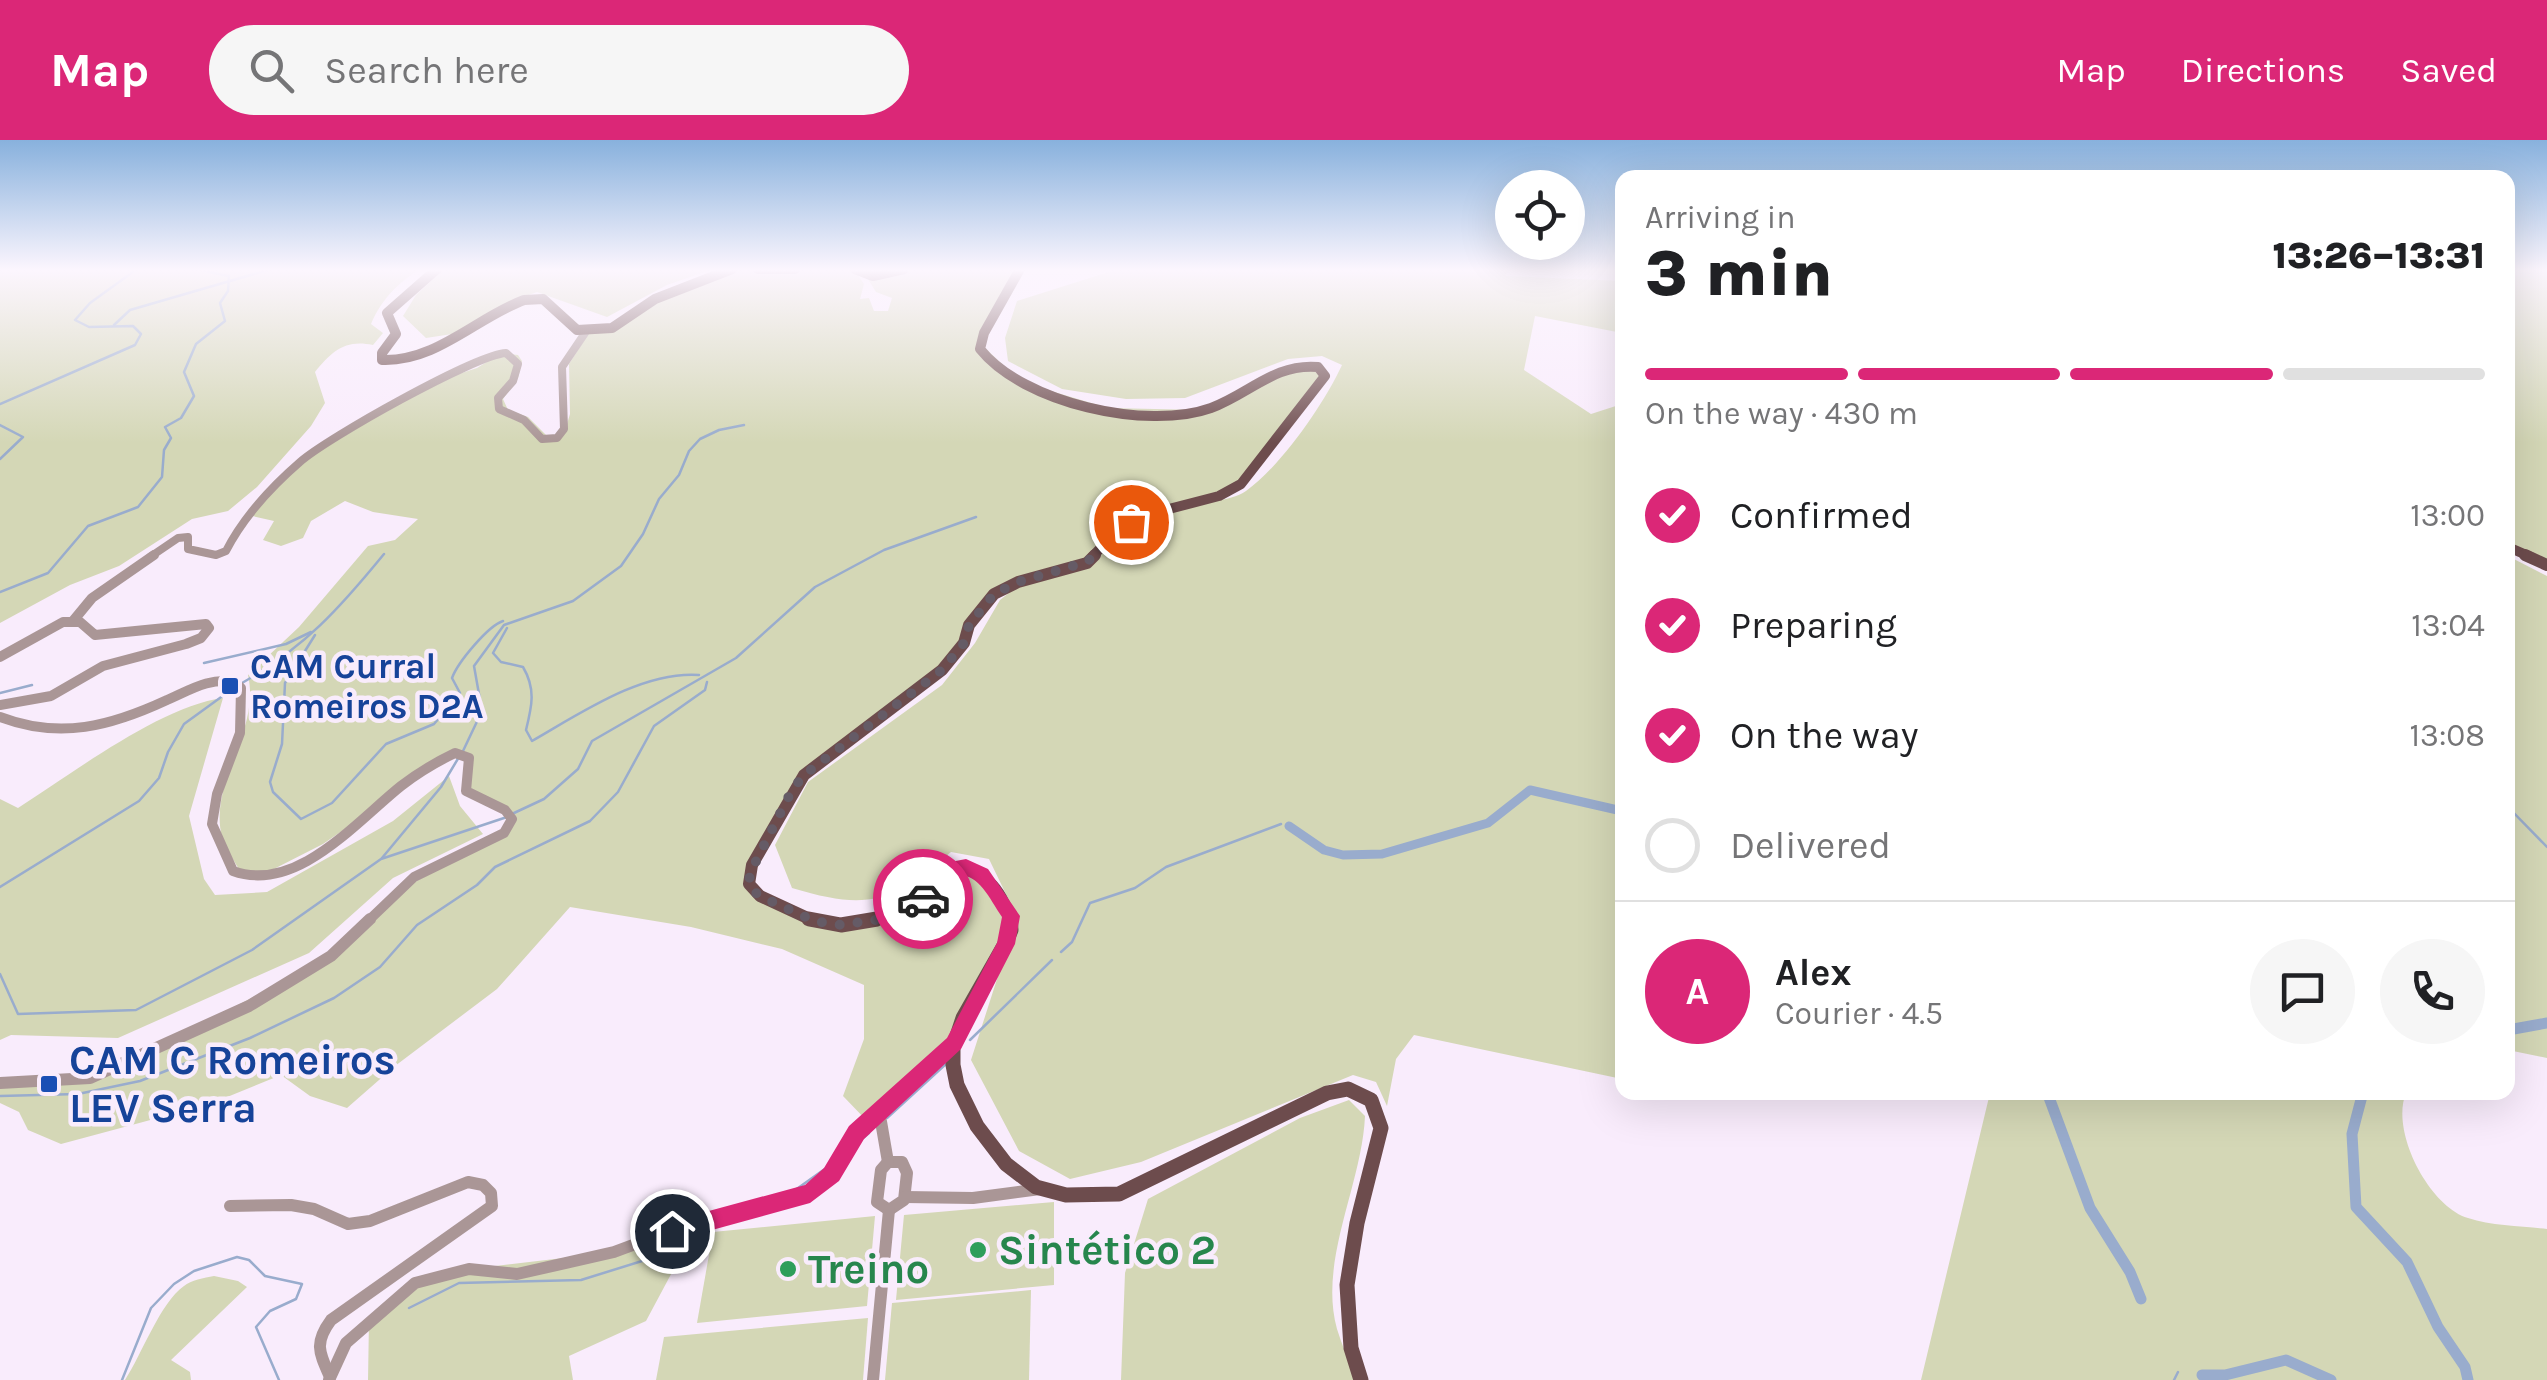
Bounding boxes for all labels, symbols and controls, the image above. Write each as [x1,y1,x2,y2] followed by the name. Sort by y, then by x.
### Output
[209,25,909,115] search box
[50,42,149,98] text: Map
[244,43,299,98] icon: search
[324,48,529,93] text: Search here
[2056,50,2126,91] text: Map
[2181,50,2345,91] text: Directions
[2400,50,2497,91] text: Saved
[1495,170,1585,260] map controls
[1495,170,1585,260] button: locate
[1645,199,1796,236] text: Arriving in
[2272,233,2485,278] text: 13:26–13:31
[1645,235,1833,311] text: 3 min
[1645,395,1918,432] text: On the way · 430 m
[1089,480,1174,565] pin
[1645,488,1700,543] icon: check
[1730,493,1913,538] text: Confirmed
[1104,495,1159,550] icon: bag
[2410,497,2485,534] text: 13:00
[1645,598,1700,653] icon: check
[1730,603,1897,648] text: Preparing
[2411,607,2485,644] text: 13:04
[250,646,484,727] place label: CAM Curral Romeiros D2A
[219,675,241,697] marker: CAM Curral Romeiros D2A
[1645,708,1700,763] icon: check
[1730,713,1918,758] text: On the way
[2409,717,2485,754] text: 13:08
[1730,823,1891,868] text: Delivered
[873,849,973,949] courier
[896,872,951,927] icon: car
[2250,939,2355,1044] button: chat
[2380,939,2485,1044] button: phone
[1775,950,1852,995] text: Alex
[1686,969,1709,1014] text: A
[1775,995,1943,1032] text: Courier · 4.5
[69,1035,396,1133] place label: CAM C Romeiros LEV Serra
[38,1073,60,1095] marker: CAM C Romeiros LEV Serra
[630,1189,715,1274] pin
[645,1204,700,1259] icon: home
[998,1225,1216,1275] place label: Sintético 2
[967,1239,989,1261] marker: Sintético 2
[808,1244,929,1294] place label: Treino
[777,1258,799,1280] marker: Treino

